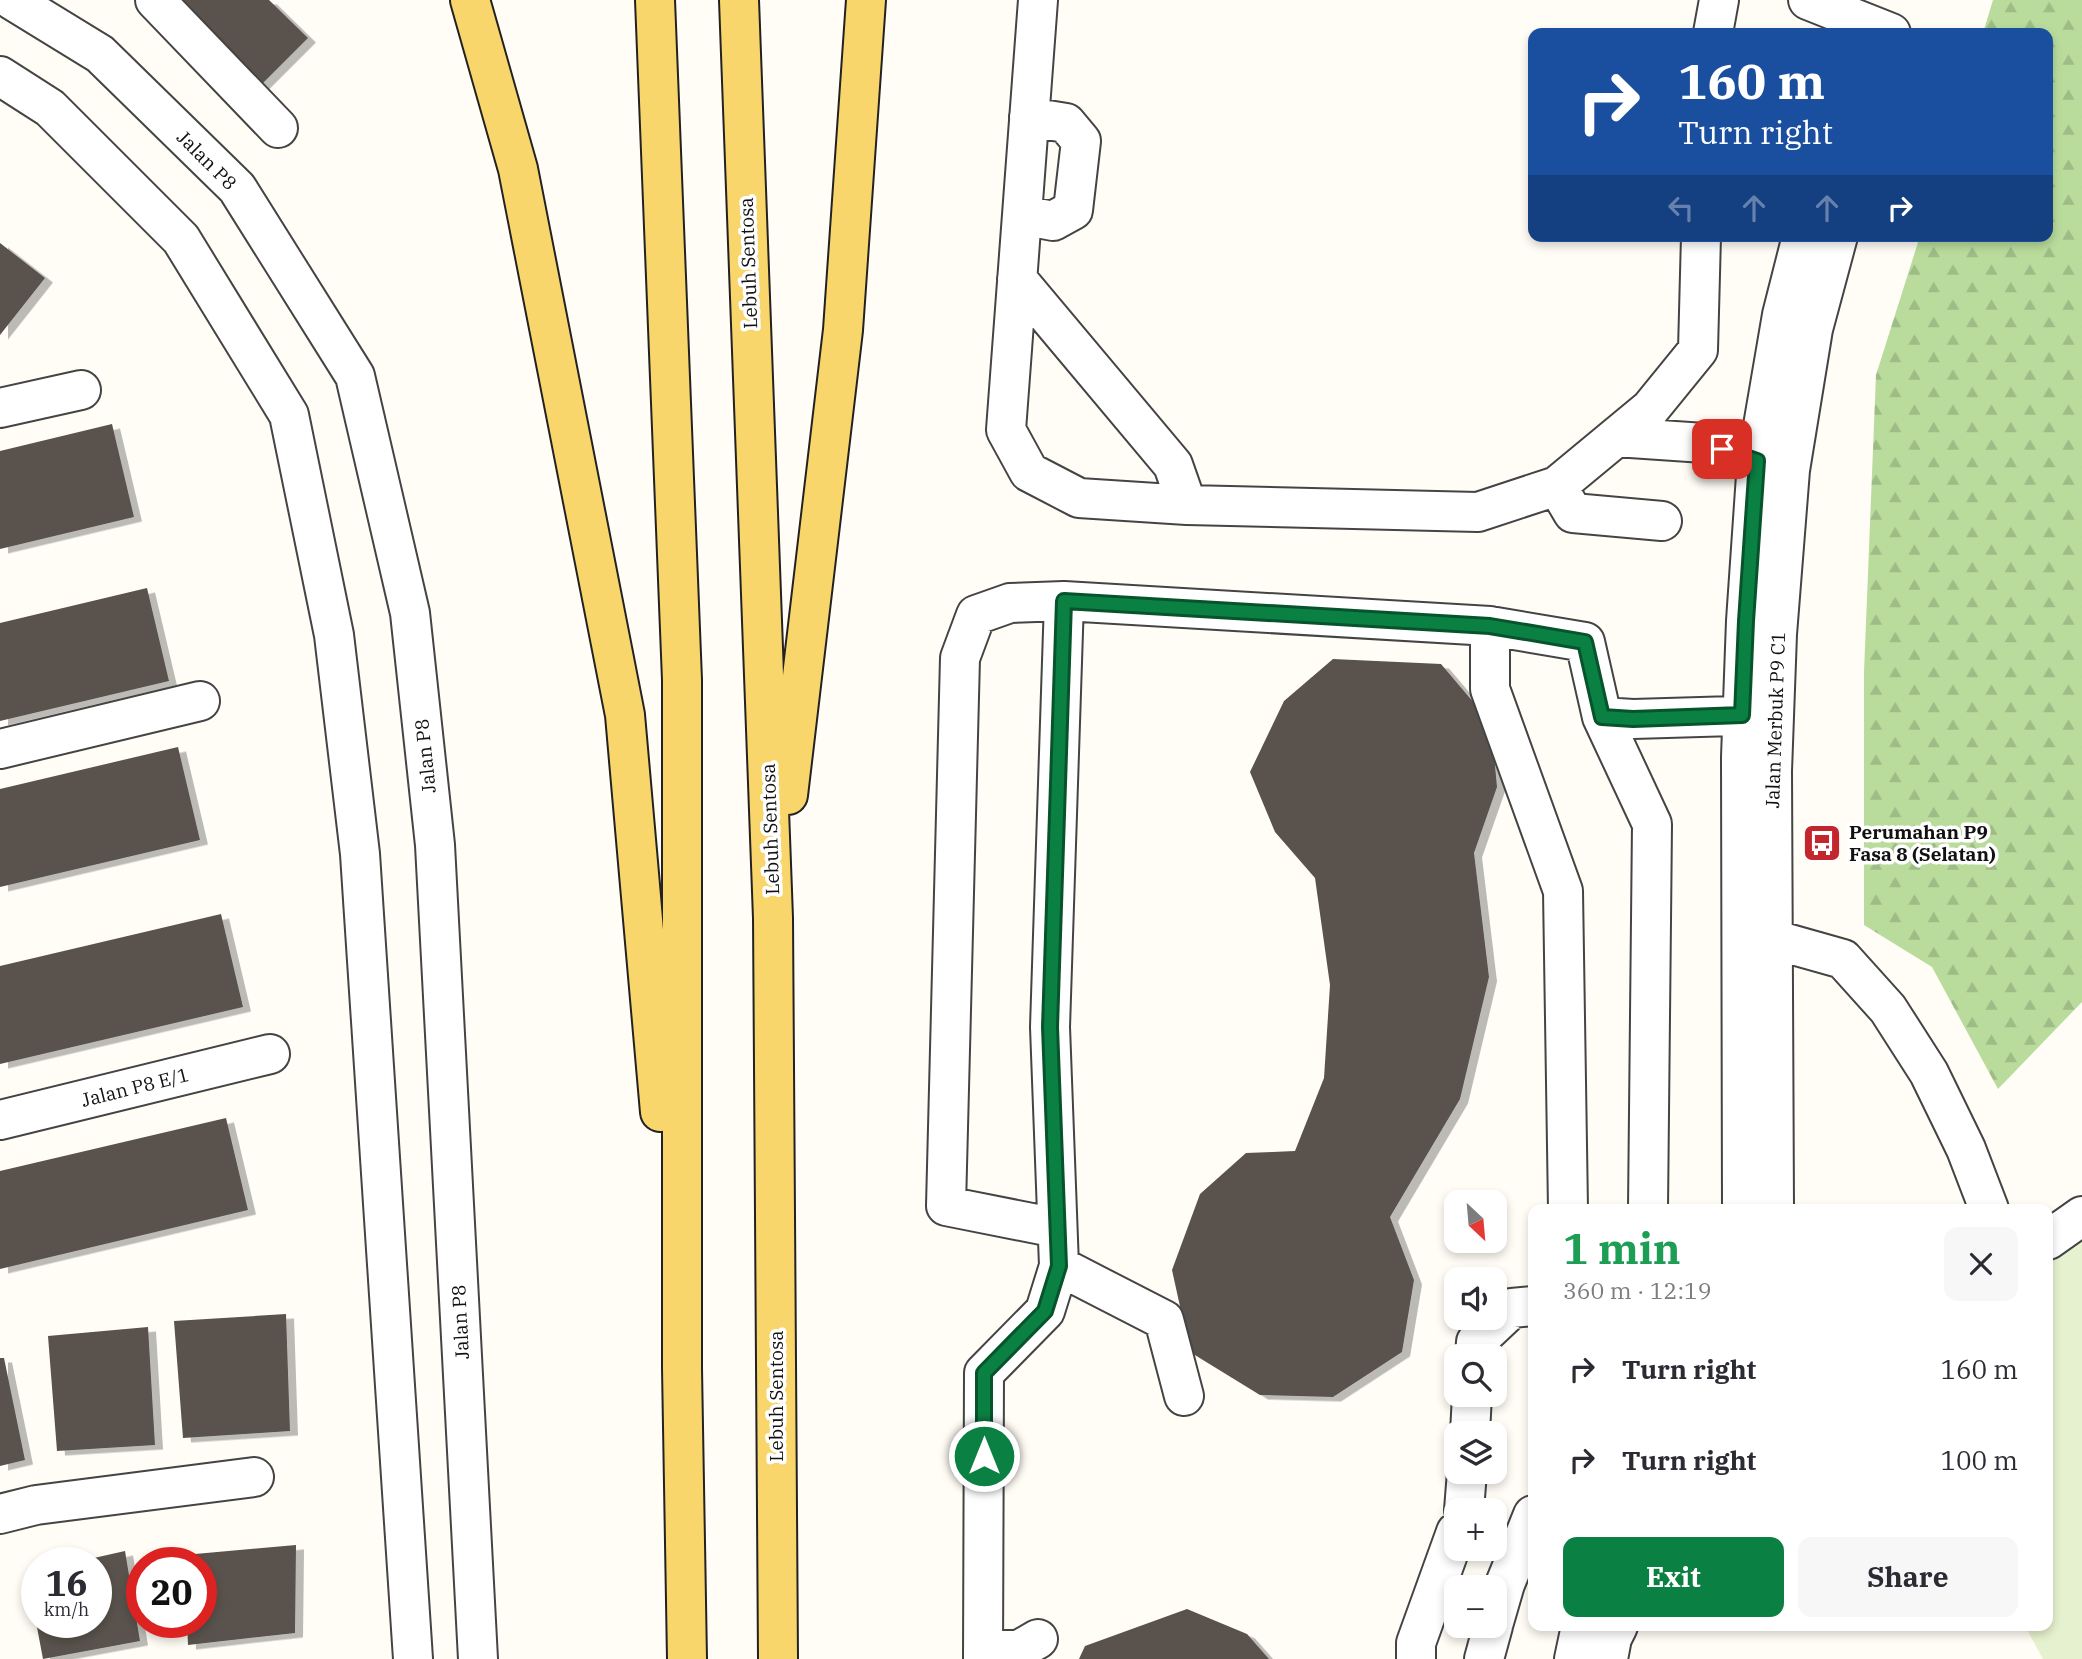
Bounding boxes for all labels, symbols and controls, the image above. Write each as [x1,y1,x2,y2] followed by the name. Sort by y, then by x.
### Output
[1678,49,1825,112] text: 160 m
[1563,56,1654,147] icon: right
[1678,111,1833,153] text: Turn right
[172,125,242,195] street label: Jalan P8
[1662,189,1700,227] icon: left
[1735,189,1773,227] icon: ahead
[1808,189,1846,227] icon: ahead
[1881,189,1919,227] icon: right
[734,197,762,329] street label: Lebuh Sentosa
[1692,419,1752,479] pin
[1703,430,1741,468] icon: arrive
[1760,631,1790,809] street label: Jalan Merbuk P9 C1
[409,718,441,794] street label: Jalan P8
[756,763,784,895] street label: Lebuh Sentosa
[1849,820,1996,866] place label: Perumahan P9 Fasa 8 (Selatan)
[1801,822,1843,864] bus stop icon: Perumahan P9 Fasa 8 (Selatan)
[79,1062,191,1112] street label: Jalan P8 E/1
[1444,1190,1507,1253] north arrow
[1444,1190,1507,1638] map controls
[1563,1221,1681,1276] text: 1 min
[1944,1227,2018,1301] button: close
[1444,1267,1507,1330] button: sound
[1563,1275,1712,1305] text: 360 m · 12:19
[446,1284,474,1360] street label: Jalan P8
[764,1330,788,1462] street label: Lebuh Sentosa
[1444,1344,1507,1407] button: search
[1563,1350,1601,1388] icon: right
[1622,1352,1756,1386] text: Turn right
[1940,1352,2018,1386] text: 160 m
[947,1419,1021,1493] position arrow
[1444,1421,1507,1484] button: layers
[1563,1441,1601,1479] icon: right
[1622,1443,1756,1477] text: Turn right
[1940,1443,2018,1477] text: 100 m
[1444,1498,1507,1561] button: +
[1563,1537,1784,1617] button: Exit
[1798,1537,2018,1617] button: Share
[126,1547,217,1638] speed limit sign: 20
[45,1560,88,1606] text: 16
[1444,1575,1507,1638] button: −
[44,1598,89,1621] text: km/h

